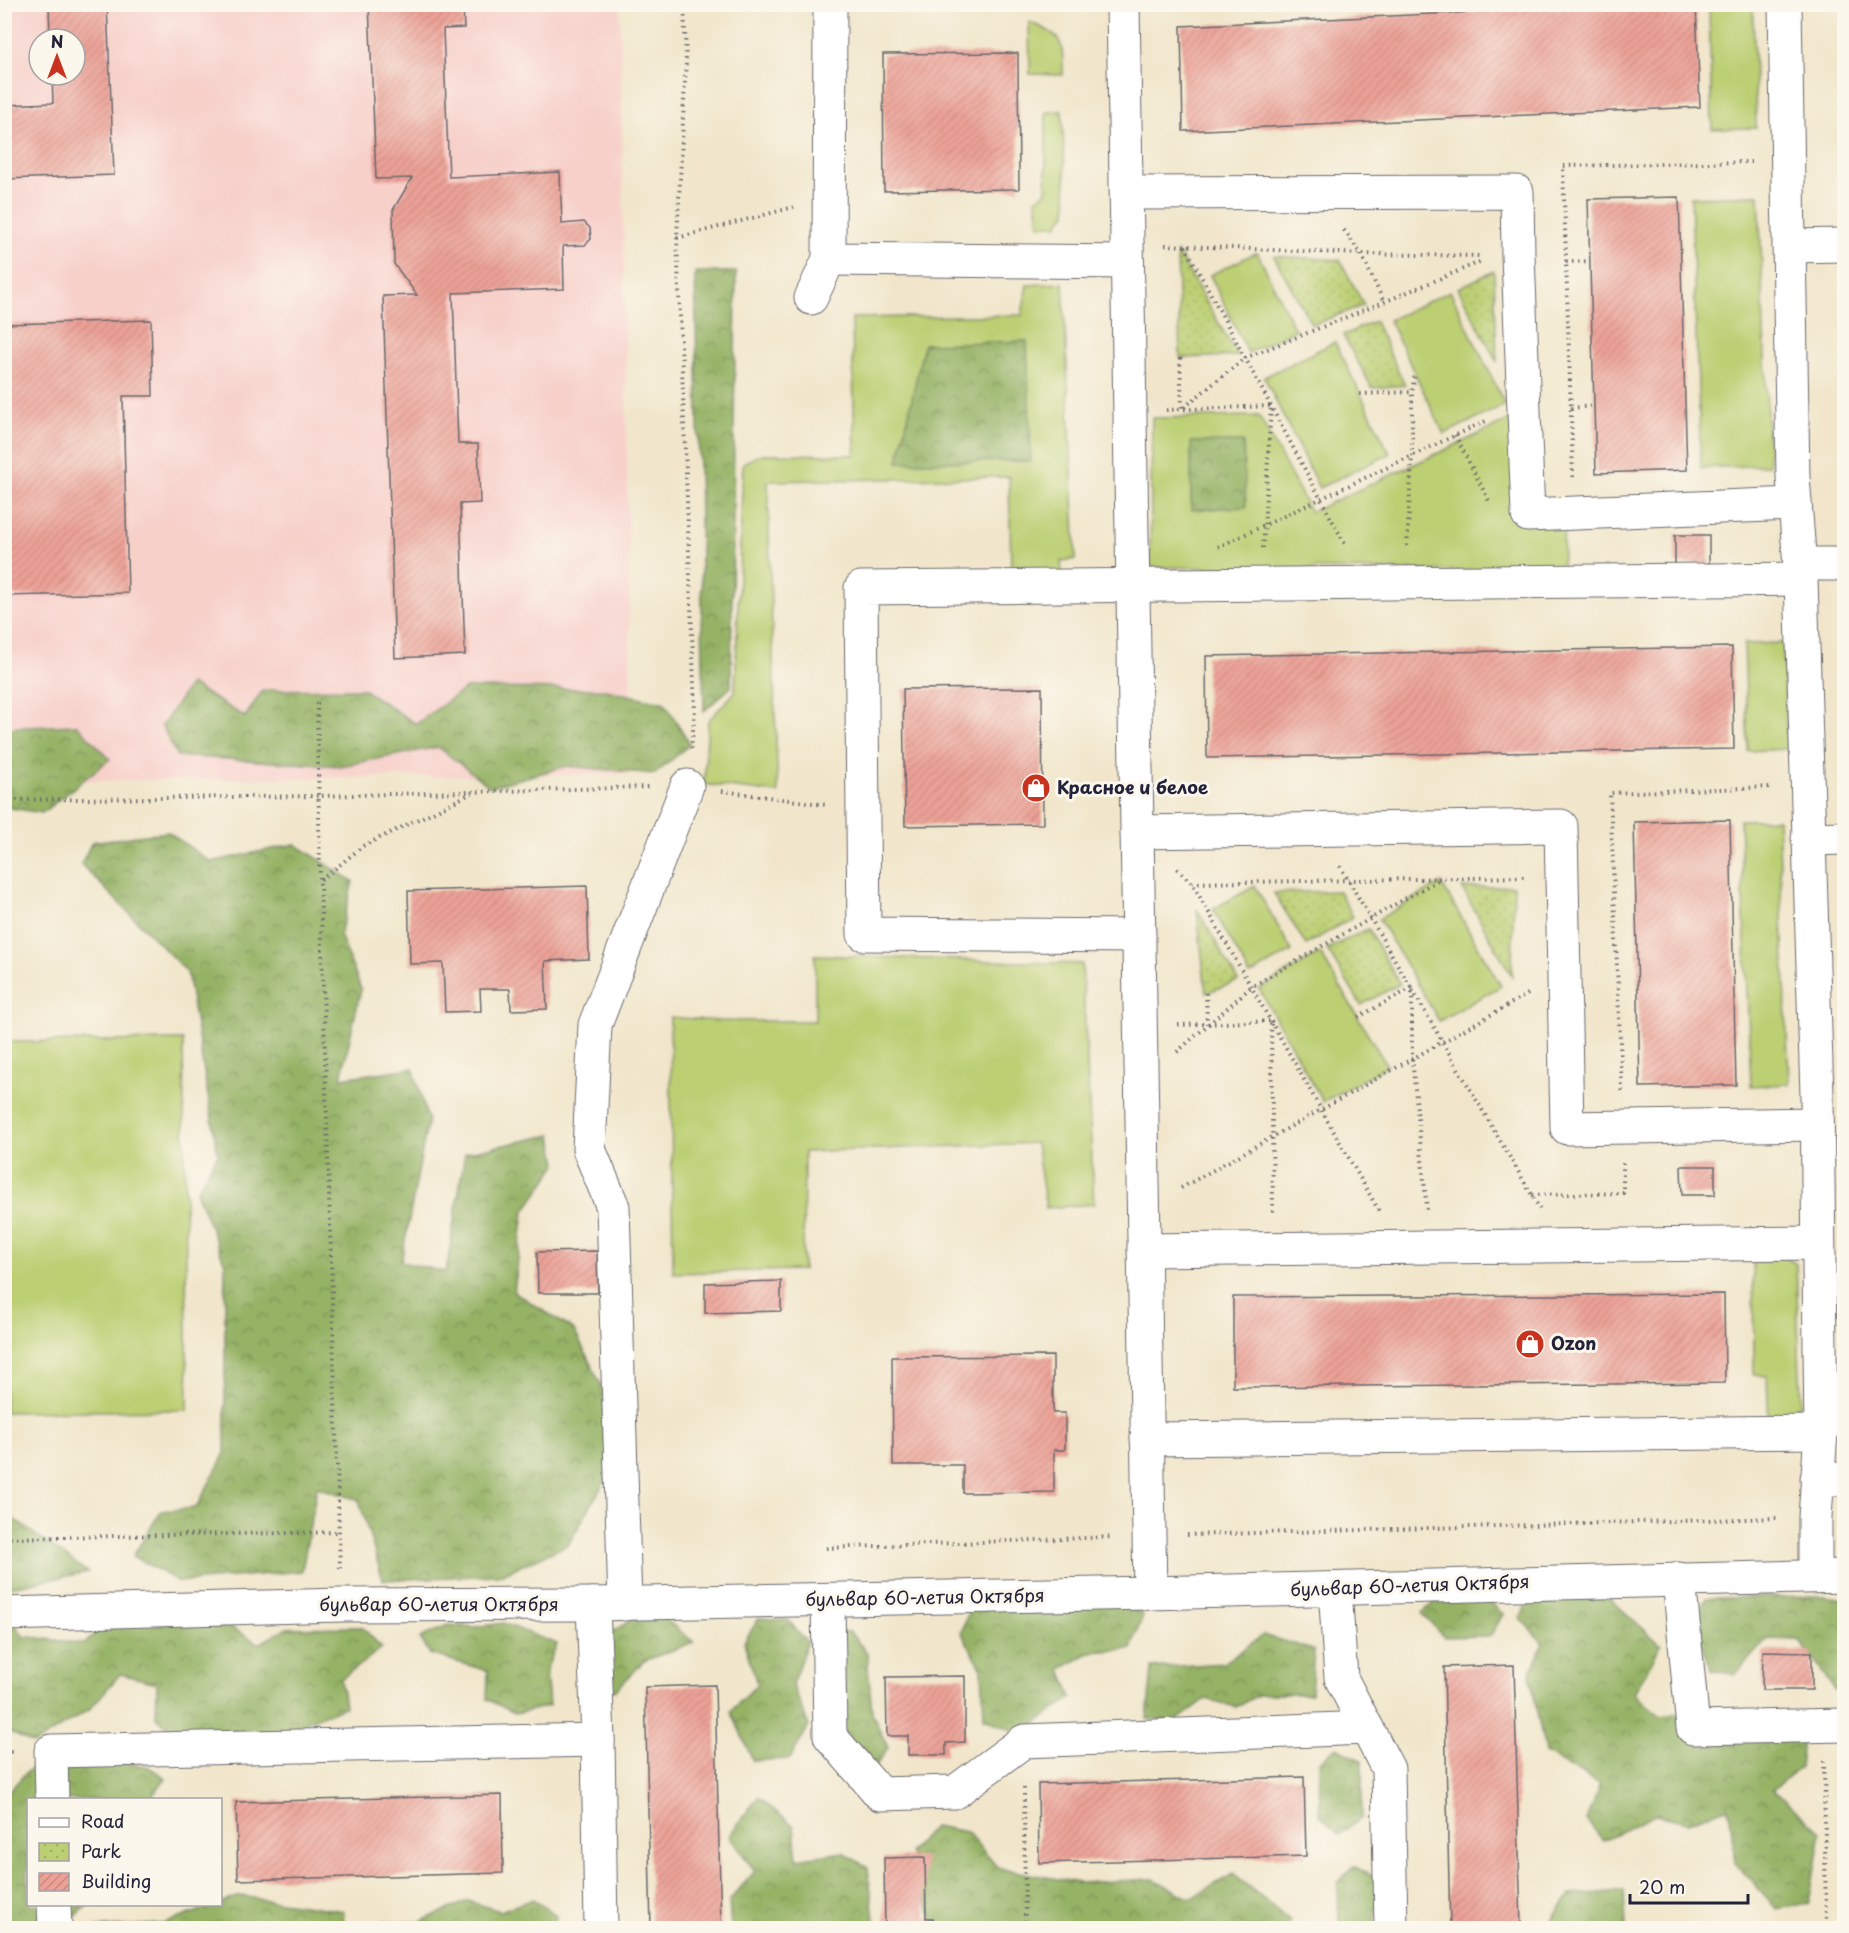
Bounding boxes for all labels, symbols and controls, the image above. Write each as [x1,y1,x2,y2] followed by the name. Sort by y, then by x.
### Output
[27,27,87,87] north arrow
[51,29,63,53] text: N
[1020,772,1052,804] shop icon: Красное и белое
[1057,773,1208,800] place label: Красное и белое
[1514,1328,1546,1360] shop icon: Ozon
[1551,1329,1596,1356] place label: Ozon
[1290,1567,1530,1602] street label: бульвар 60-летия Октября
[805,1581,1045,1612] street label: бульвар 60-летия Октября
[319,1590,559,1617] street label: бульвар 60-летия Октября
[27,1798,222,1906] legend
[81,1807,125,1834] text: Road
[81,1837,121,1864] text: Park
[81,1867,151,1894] text: Building
[1630,1867,1748,1905] scale bar
[1639,1873,1685,1900] text: 20 m

